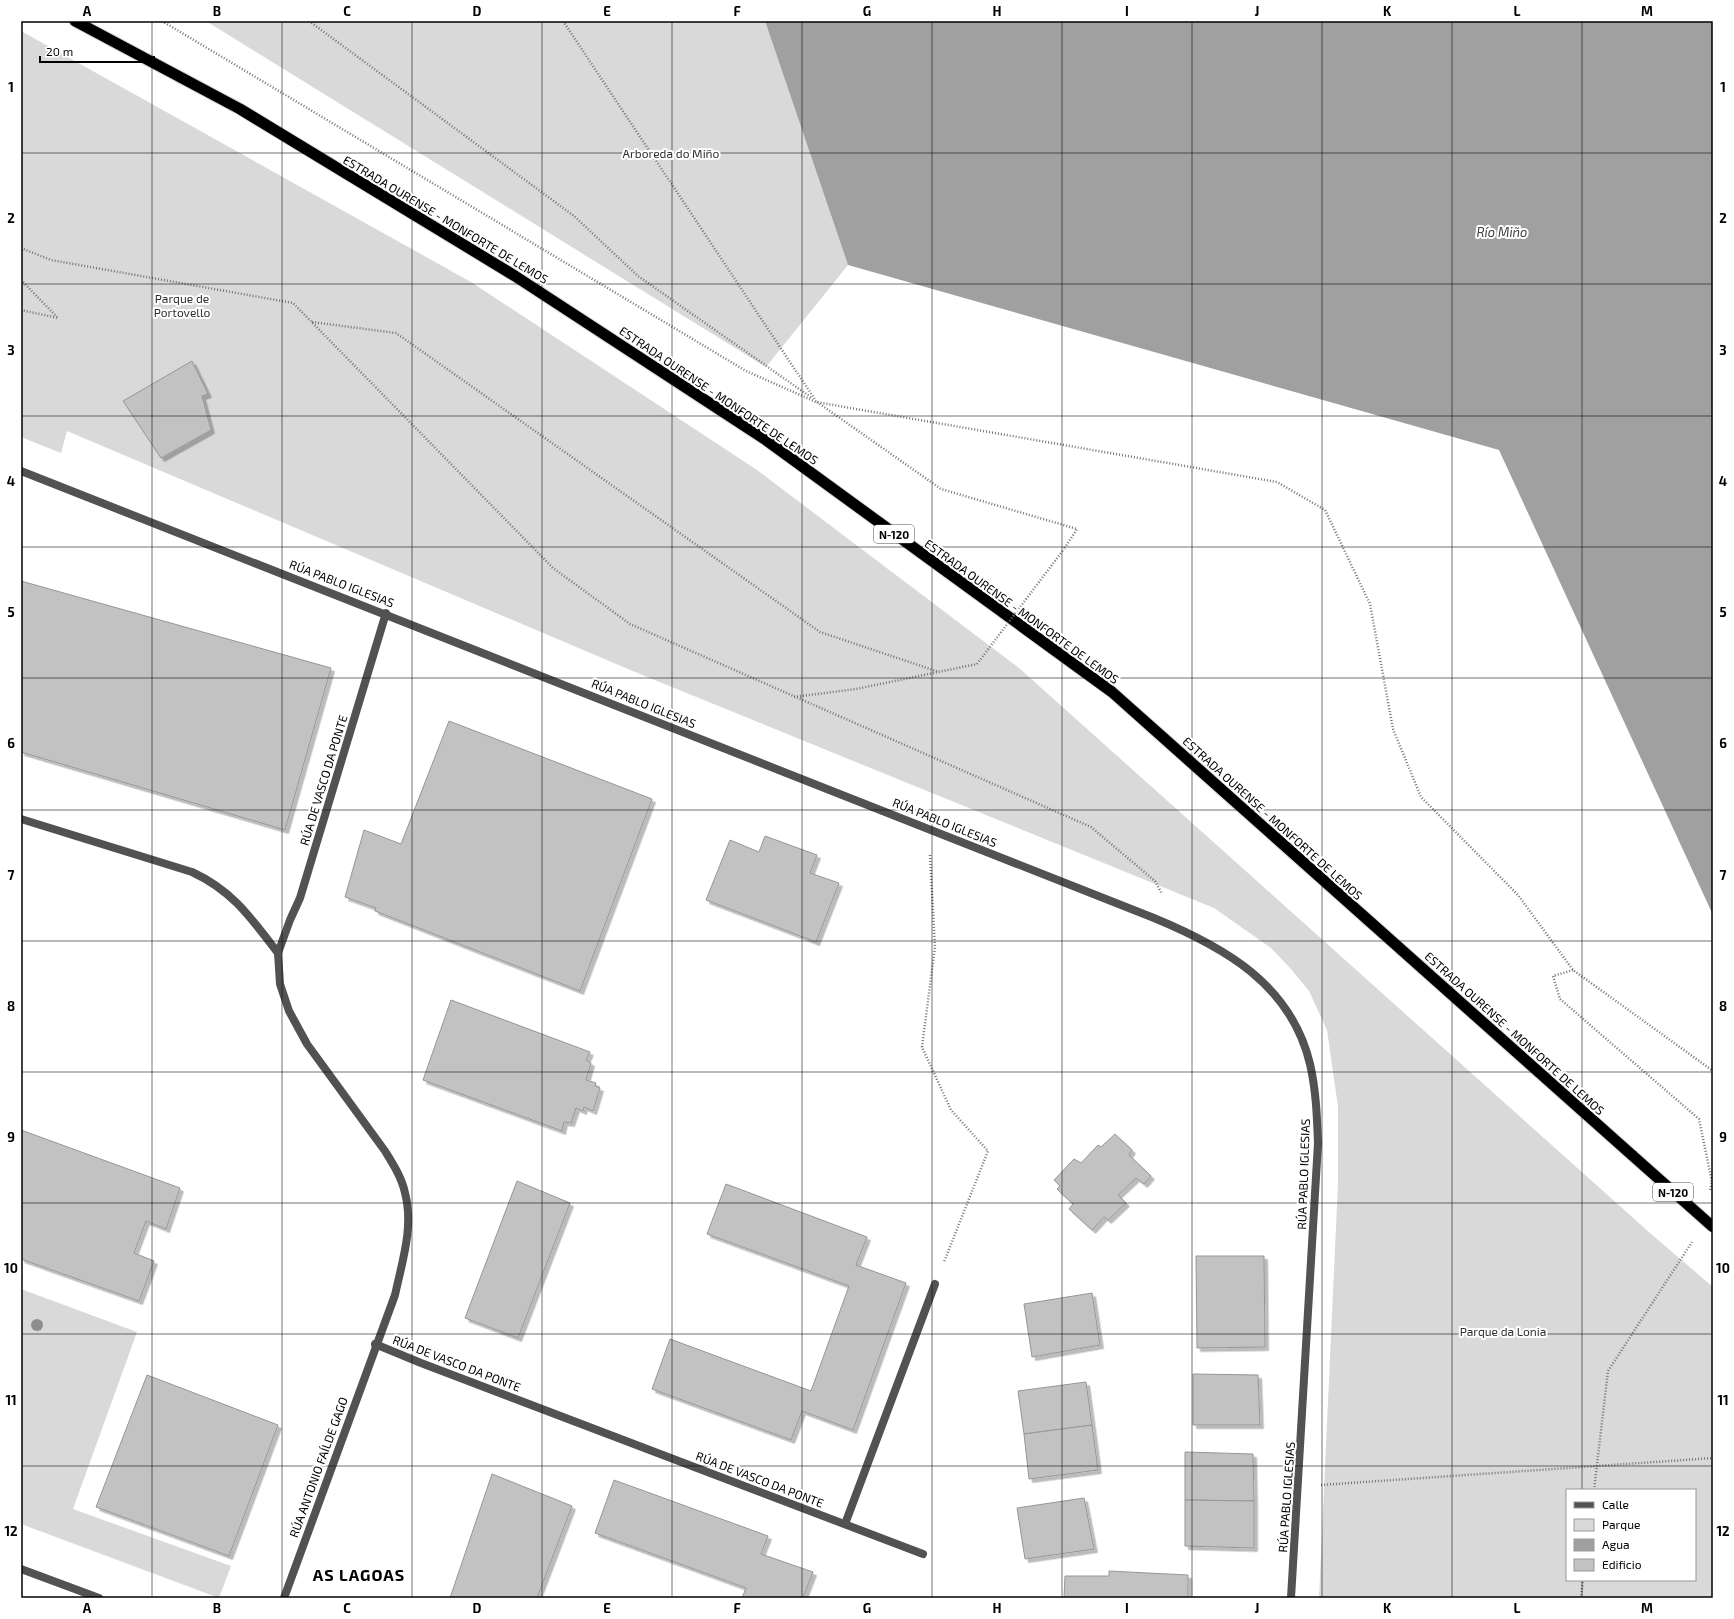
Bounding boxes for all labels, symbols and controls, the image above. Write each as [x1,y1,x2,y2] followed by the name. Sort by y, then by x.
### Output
[83,3,92,19] text: A
[213,3,221,19] text: B
[343,3,351,19] text: C
[473,3,482,19] text: D
[603,3,611,19] text: E
[733,3,741,19] text: F
[863,3,871,19] text: G
[993,3,1002,19] text: H
[1125,3,1129,19] text: I
[1255,3,1259,19] text: J
[1383,3,1392,19] text: K
[1514,3,1521,19] text: L
[1641,3,1653,19] text: M
[40,38,154,64] scale bar
[46,44,73,58] text: 20 m
[8,79,14,95] text: 1
[1720,79,1726,95] text: 1
[623,146,720,160] park label: Arboreda do Miño
[341,152,551,286] street label: ESTRADA OURENSE - MONFORTE DE LEMOS
[7,210,15,226] text: 2
[1719,210,1727,226] text: 2
[1477,224,1527,240] water label: Río Miño
[154,291,210,319] park label: Parque de Portovello
[617,323,821,467] street label: ESTRADA OURENSE - MONFORTE DE LEMOS
[7,342,15,358] text: 3
[1719,342,1727,358] text: 3
[7,473,15,489] text: 4
[1719,473,1727,489] text: 4
[874,525,914,543] road number: N-120
[922,536,1122,686] street label: ESTRADA OURENSE - MONFORTE DE LEMOS
[288,557,397,610] street label: RÚA PABLO IGLESIAS
[7,604,15,620] text: 5
[1719,604,1727,620] text: 5
[590,676,698,730] street label: RÚA PABLO IGLESIAS
[296,713,350,847] street label: RÚA DE VASCO DA PONTE
[1180,734,1366,902] street label: ESTRADA OURENSE - MONFORTE DE LEMOS
[7,735,15,751] text: 6
[1719,735,1727,751] text: 6
[891,795,999,849] street label: RÚA PABLO IGLESIAS
[8,867,15,883] text: 7
[1720,867,1727,883] text: 7
[1422,949,1608,1117] street label: ESTRADA OURENSE - MONFORTE DE LEMOS
[7,998,15,1014] text: 8
[1719,998,1727,1014] text: 8
[1294,1118,1312,1230] street label: RÚA PABLO IGLESIAS
[7,1129,15,1145] text: 9
[1719,1129,1727,1145] text: 9
[1653,1183,1693,1201] road number: N-120
[4,1260,18,1276] text: 10
[1716,1260,1730,1276] text: 10
[1460,1324,1546,1338] park label: Parque da Lonia
[391,1332,523,1394] street label: RÚA DE VASCO DA PONTE
[5,1392,17,1408] text: 11
[1717,1392,1729,1408] text: 11
[286,1395,350,1539] street label: RÚA ANTONIO FAÍLDE GAGO
[1275,1441,1297,1553] street label: RÚA PABLO IGLESIAS
[694,1448,826,1510] street label: RÚA DE VASCO DA PONTE
[1566,1489,1696,1581] legend
[1602,1497,1629,1511] text: Calle
[1602,1517,1640,1531] text: Parque
[4,1523,18,1539] text: 12
[1716,1523,1730,1539] text: 12
[1602,1537,1630,1551] text: Agua
[1602,1557,1642,1571] text: Edificio
[313,1565,405,1584] district label: AS LAGOAS
[83,1600,92,1616] text: A
[213,1600,221,1616] text: B
[343,1600,351,1616] text: C
[473,1600,482,1616] text: D
[603,1600,611,1616] text: E
[733,1600,741,1616] text: F
[863,1600,871,1616] text: G
[993,1600,1002,1616] text: H
[1125,1600,1129,1616] text: I
[1255,1600,1259,1616] text: J
[1383,1600,1392,1616] text: K
[1514,1600,1521,1616] text: L
[1641,1600,1653,1616] text: M

